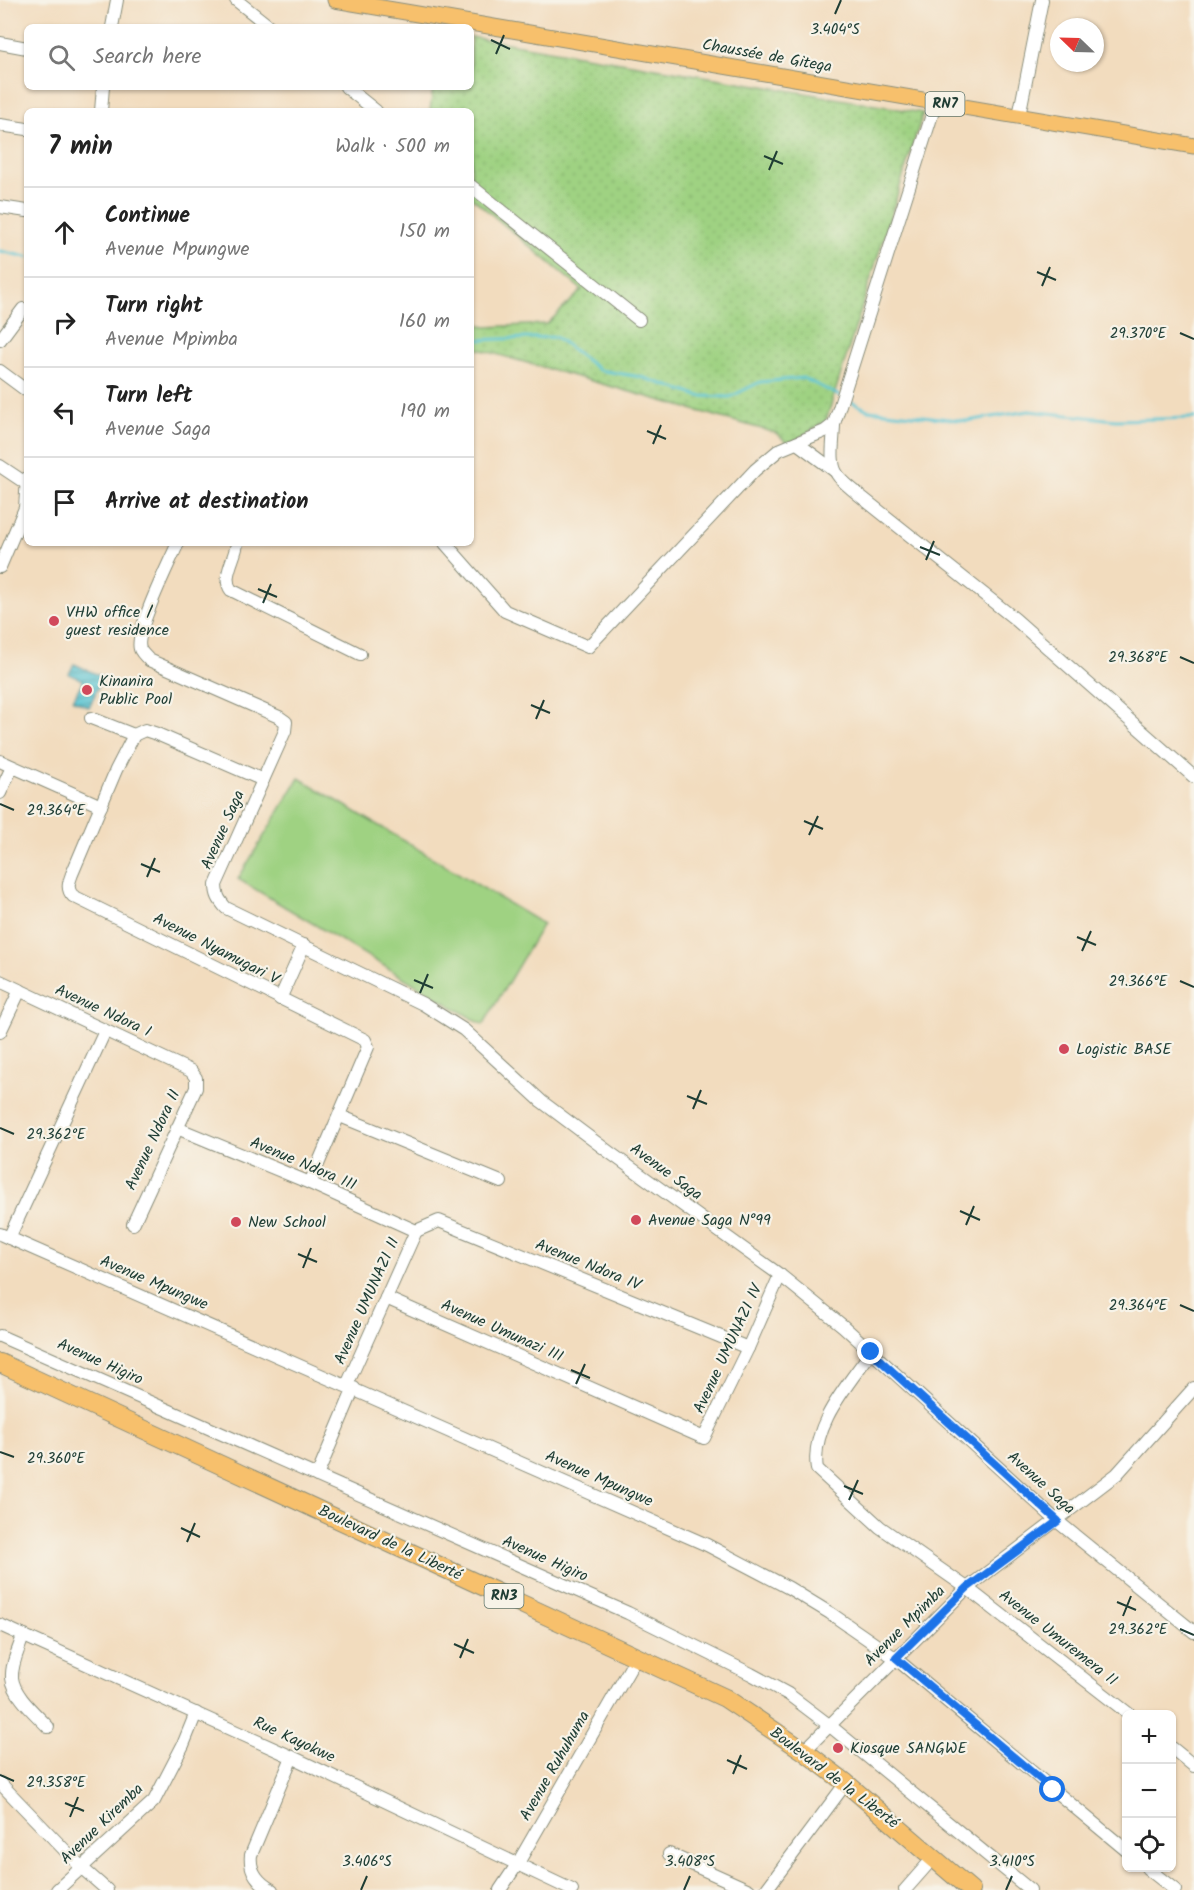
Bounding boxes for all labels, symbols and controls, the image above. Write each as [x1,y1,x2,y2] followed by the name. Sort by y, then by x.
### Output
[810,18,860,42] text: 3.404°S
[1050,18,1104,72] north arrow
[24,24,474,90] search box
[700,32,834,80] street label: Chaussée de Gitega
[93,40,201,75] text: Search here
[45,41,78,74] icon: search
[926,92,964,116] road number: RN7
[48,126,113,168] text: 7 min
[335,131,450,163] text: Walk · 500 m
[105,199,190,234] text: Continue
[48,216,81,249] icon: ahead
[399,216,450,248] text: 150 m
[105,234,249,266] text: Avenue Mpungwe
[105,289,203,324] text: Turn right
[48,306,81,339] icon: right
[399,306,450,338] text: 160 m
[1110,322,1167,346] text: 29.370°E
[105,324,238,356] text: Avenue Mpimba
[105,379,192,414] text: Turn left
[48,396,81,429] icon: left
[400,396,450,428] text: 190 m
[105,414,211,446] text: Avenue Saga
[105,485,308,520] text: Arrive at destination
[48,486,81,519] icon: arrive
[65,600,169,643] place label: VHW office / guest residence
[47,614,61,628] marker: VHW office / guest residence
[1108,646,1169,670] text: 29.368°E
[99,669,172,712] place label: Kinanira Public Pool
[80,683,94,697] marker: Kinanira Public Pool
[194,786,252,874] street label: Avenue Saga
[27,799,87,823] text: 29.364°E
[148,906,285,992] street label: Avenue Nyamugari V
[1109,970,1169,994] text: 29.366°E
[51,978,155,1044] street label: Avenue Ndora I
[1076,1037,1172,1062] place label: Logistic BASE
[1057,1042,1071,1056] marker: Logistic BASE
[119,1085,187,1195] street label: Avenue Ndora II
[26,1123,87,1147] text: 29.362°E
[246,1130,360,1198] street label: Avenue Ndora III
[624,1137,708,1207] street label: Avenue Saga
[648,1208,771,1233] place label: Avenue Saga N°99
[248,1210,326,1235] place label: New School
[629,1213,643,1227] marker: Avenue Saga N°99
[229,1215,243,1229] marker: New School
[531,1232,646,1298] street label: Avenue Ndora IV
[328,1233,406,1369] street label: Avenue UMUNAZI II
[96,1249,212,1317] street label: Avenue Mpungwe
[687,1279,770,1418] street label: Avenue UMUNAZI IV
[437,1293,567,1369] street label: Avenue Umunazi III
[1109,1294,1169,1318] text: 29.364°E
[53,1332,147,1392] street label: Avenue Higiro
[857,1338,883,1364] route end
[541,1444,657,1514] street label: Avenue Mpungwe
[1001,1445,1081,1521] street label: Avenue Saga
[27,1447,86,1471] text: 29.360°E
[314,1499,467,1588] street label: Boulevard de la Liberté
[498,1529,592,1589] street label: Avenue Higiro
[859,1580,951,1672] street label: Avenue Mpimba
[993,1583,1123,1693] street label: Avenue Umuremera II
[484,1584,524,1608] road number: RN3
[1108,1618,1169,1642] text: 29.362°E
[513,1706,597,1826] street label: Avenue Ruhuhuma
[249,1710,339,1770] street label: Rue Kayokwe
[1122,1710,1176,1872] map controls
[1122,1710,1176,1764] button: +
[764,1721,905,1836] street label: Boulevard de la Liberté
[850,1736,968,1761] place label: Kiosque SANGWE
[831,1741,845,1755] marker: Kiosque SANGWE
[1122,1764,1176,1818] button: −
[26,1771,87,1795] text: 29.358°E
[1039,1776,1065,1802] route start
[55,1778,149,1870] street label: Avenue Kiremba
[1122,1818,1176,1872] button: locate
[342,1850,392,1874] text: 3.406°S
[665,1850,715,1874] text: 3.408°S
[989,1850,1035,1874] text: 3.410°S

